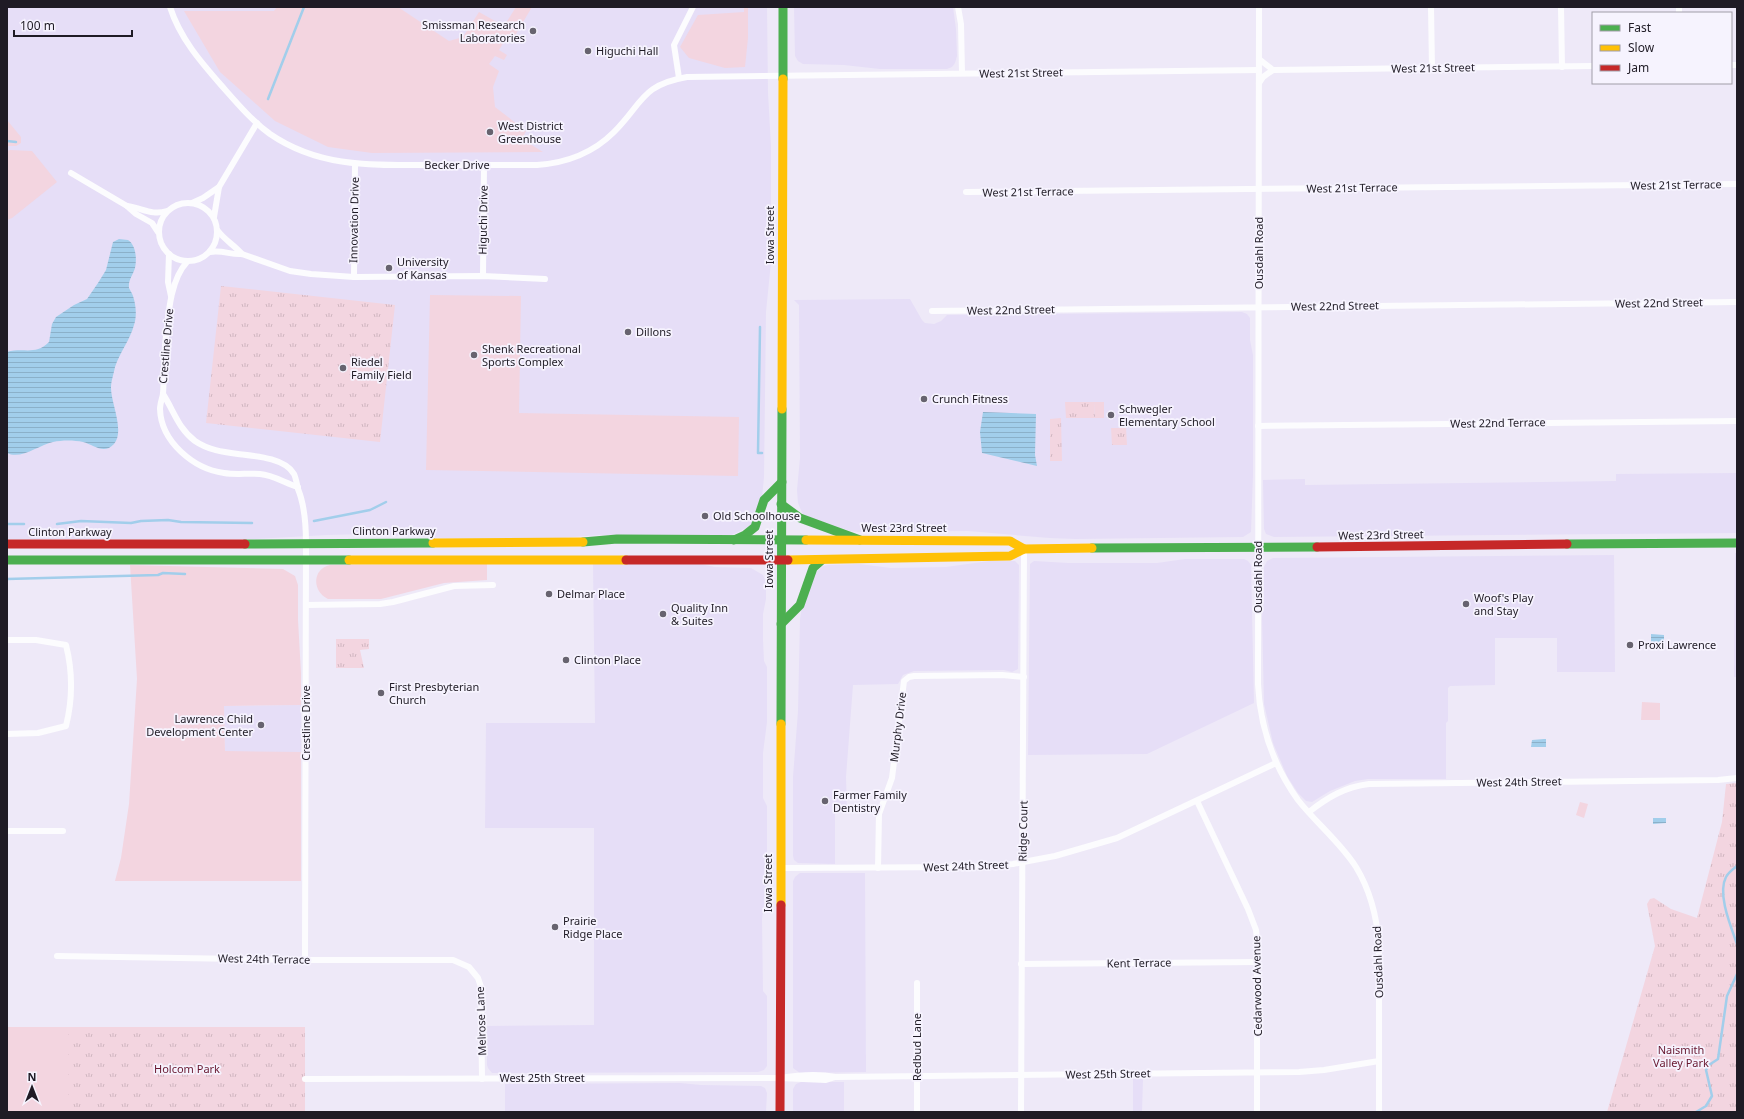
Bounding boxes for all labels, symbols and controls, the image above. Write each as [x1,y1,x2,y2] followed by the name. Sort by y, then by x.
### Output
[14,12,132,38] scale bar
[1592,12,1732,84] legend
[20,17,55,34] text: 100 m
[422,17,525,45] place label: Smissman Research Laboratories
[1628,19,1652,36] text: Fast
[528,26,538,36] marker: Smissman Research Laboratories
[1628,39,1655,56] text: Slow
[596,43,658,58] place label: Higuchi Hall
[583,46,593,56] marker: Higuchi Hall
[1391,59,1475,76] street label: West 21st Street
[1627,59,1649,76] text: Jam
[979,64,1063,81] street label: West 21st Street
[498,118,563,146] place label: West District Greenhouse
[485,127,495,137] marker: West District Greenhouse
[424,157,490,172] street label: Becker Drive
[1630,176,1722,193] street label: West 21st Terrace
[345,177,362,263] street label: Innovation Drive
[1306,179,1398,196] street label: West 21st Terrace
[982,183,1074,200] street label: West 21st Terrace
[474,185,491,255] street label: Higuchi Drive
[762,206,777,264] street label: Iowa Street
[1251,217,1266,289] street label: Ousdahl Road
[397,254,449,282] place label: University of Kansas
[384,263,394,273] marker: University of Kansas
[1615,294,1703,311] street label: West 22nd Street
[1291,297,1379,314] street label: West 22nd Street
[967,301,1055,318] street label: West 22nd Street
[155,308,176,384] street label: Crestline Drive
[636,324,671,339] place label: Dillons
[623,327,633,337] marker: Dillons
[482,341,581,369] place label: Shenk Recreational Sports Complex
[469,350,479,360] marker: Shenk Recreational Sports Complex
[351,354,412,382] place label: Riedel Family Field
[338,363,348,373] marker: Riedel Family Field
[932,391,1008,406] place label: Crunch Fitness
[919,394,929,404] marker: Crunch Fitness
[1119,401,1215,429] place label: Schwegler Elementary School
[1106,410,1116,420] marker: Schwegler Elementary School
[1450,414,1546,431] street label: West 22nd Terrace
[713,508,800,523] place label: Old Schoolhouse
[700,511,710,521] marker: Old Schoolhouse
[861,520,947,535] street label: West 23rd Street
[352,523,436,538] street label: Clinton Parkway
[28,524,112,539] street label: Clinton Parkway
[1338,526,1424,543] street label: West 23rd Street
[761,530,776,588] street label: Iowa Street
[1250,541,1265,613] street label: Ousdahl Road
[557,586,625,601] place label: Delmar Place
[544,589,554,599] marker: Delmar Place
[1474,590,1534,618] place label: Woof's Play and Stay
[1461,599,1471,609] marker: Woof's Play and Stay
[671,600,728,628] place label: Quality Inn & Suites
[658,609,668,619] marker: Quality Inn & Suites
[1638,637,1716,652] place label: Proxi Lawrence
[1625,640,1635,650] marker: Proxi Lawrence
[574,652,641,667] place label: Clinton Place
[561,655,571,665] marker: Clinton Place
[389,679,479,707] place label: First Presbyterian Church
[298,685,313,761] street label: Crestline Drive
[376,688,386,698] marker: First Presbyterian Church
[886,691,909,763] street label: Murphy Drive
[146,711,253,739] place label: Lawrence Child Development Center
[256,720,266,730] marker: Lawrence Child Development Center
[1476,773,1562,790] street label: West 24th Street
[833,787,907,815] place label: Farmer Family Dentistry
[820,796,830,806] marker: Farmer Family Dentistry
[1014,800,1031,862] street label: Ridge Court
[760,854,775,912] street label: Iowa Street
[923,857,1009,874] street label: West 24th Street
[563,913,622,941] place label: Prairie Ridge Place
[550,922,560,932] marker: Prairie Ridge Place
[1369,926,1386,999] street label: Ousdahl Road
[1248,935,1265,1037] street label: Cedarwood Avenue
[218,950,310,967] street label: West 24th Terrace
[1107,954,1171,971] street label: Kent Terrace
[472,986,489,1056] street label: Melrose Lane
[909,1013,924,1081] street label: Redbud Lane
[1653,1042,1709,1070] park label: Naismith Valley Park
[154,1061,220,1076] park label: Holcom Park
[1065,1065,1151,1082] street label: West 25th Street
[12,1067,52,1107] north arrow
[28,1069,36,1084] text: N
[499,1070,585,1085] street label: West 25th Street

